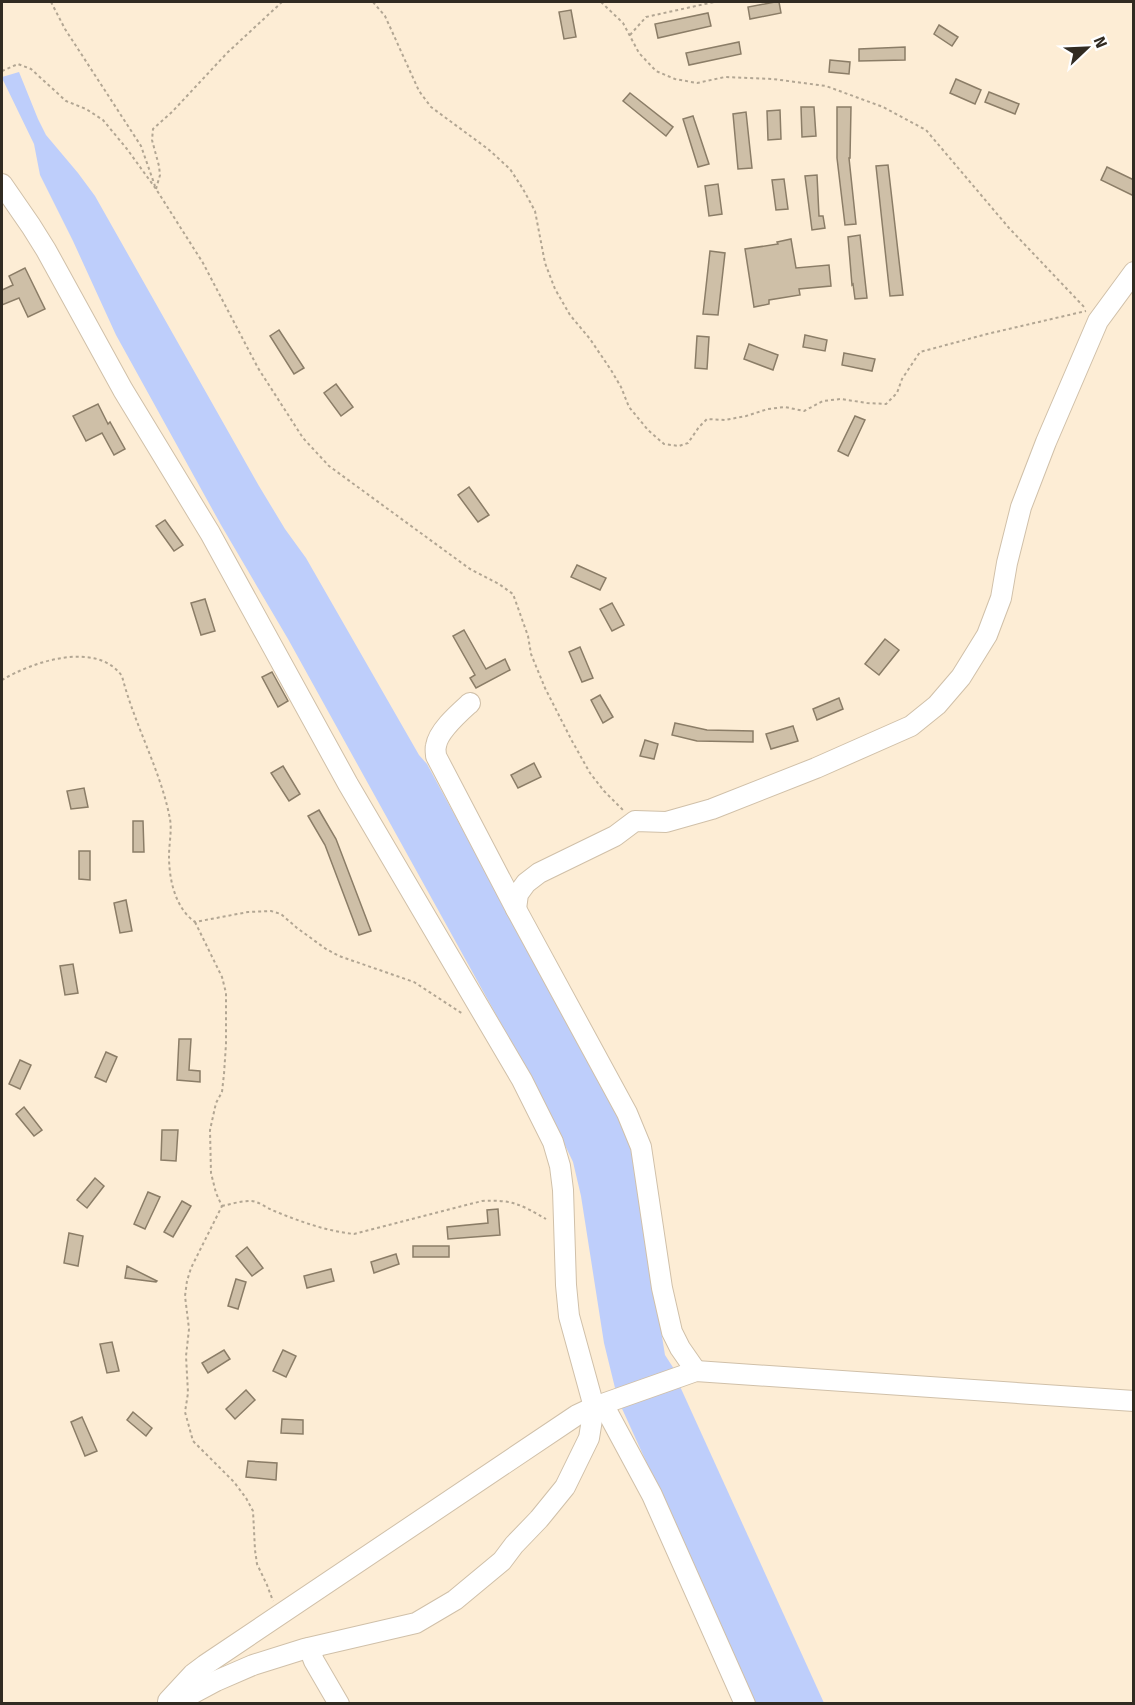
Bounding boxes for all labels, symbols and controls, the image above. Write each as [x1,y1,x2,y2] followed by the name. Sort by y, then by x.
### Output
[1057,18,1117,78] north arrow
[1090,34,1111,51] text: N

